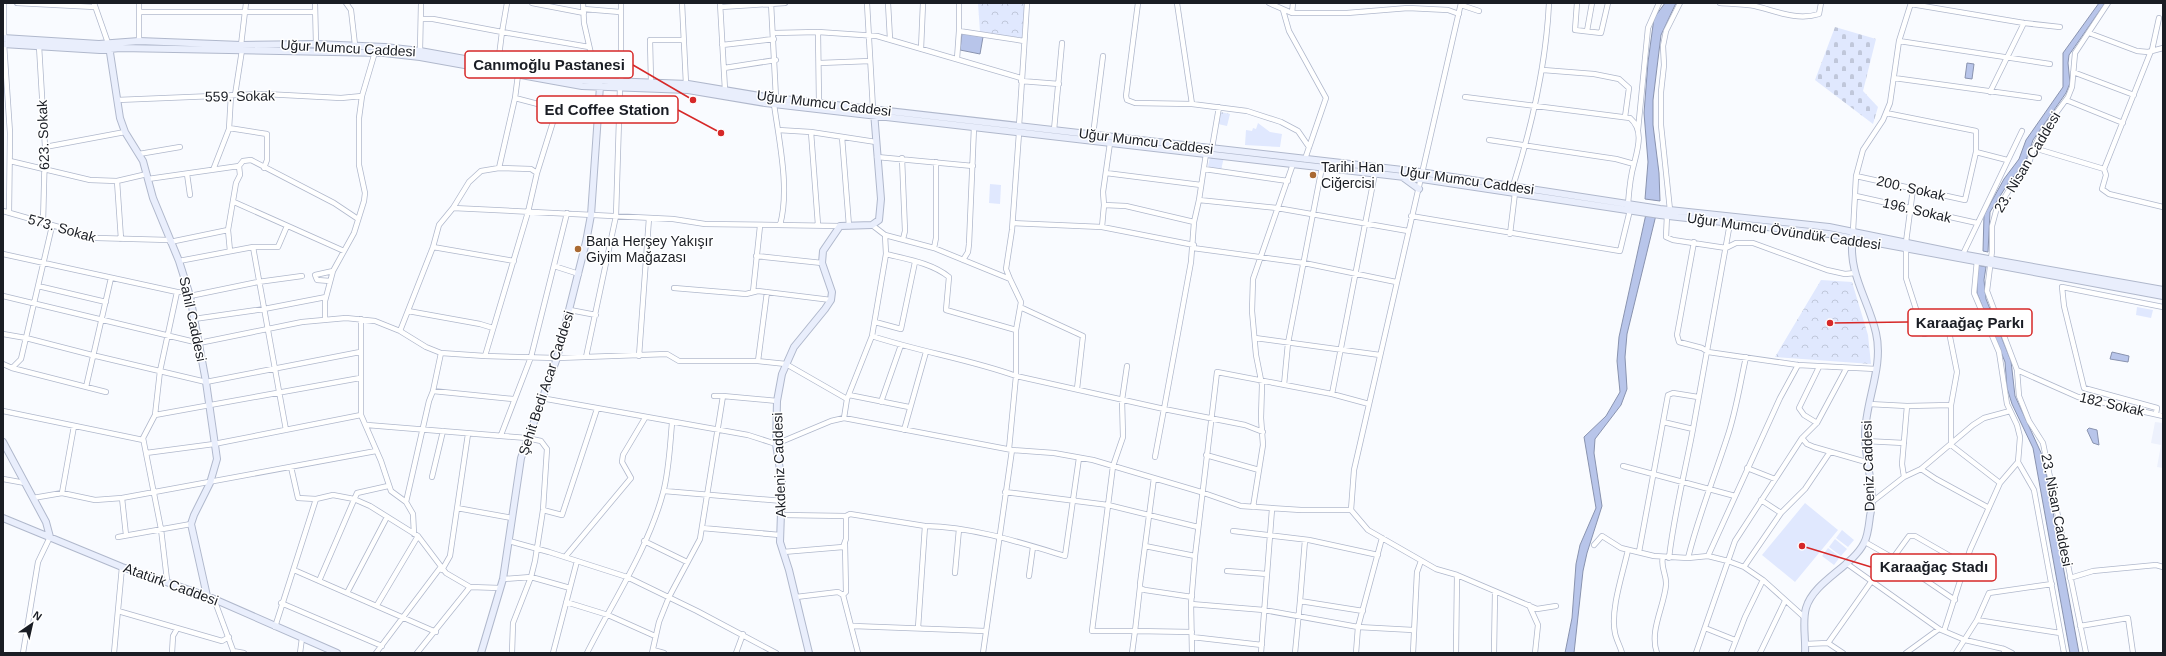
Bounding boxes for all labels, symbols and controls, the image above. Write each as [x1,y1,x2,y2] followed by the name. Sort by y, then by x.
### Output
[280,36,416,60] street label: Uğur Mumcu Caddesi
[465,51,633,78] callout: Canımoğlu Pastanesi
[473,56,625,73] text: Canımoğlu Pastanesi
[205,87,276,105] street label: 559. Sokak
[756,87,892,119] street label: Uğur Mumcu Caddesi
[537,96,678,123] callout: Ed Coffee Station
[34,99,52,170] street label: 623. Sokak
[544,101,670,118] text: Ed Coffee Station
[1991,109,2063,215] street label: 23. Nisan Caddesi
[1078,125,1214,157] street label: Uğur Mumcu Caddesi
[1321,159,1384,191] place label: Tarihi Han Ciğercisi
[1399,163,1535,197] street label: Uğur Mumcu Caddesi
[1308,170,1318,180] marker: Tarihi Han Ciğercisi
[1875,172,1948,204] street label: 200. Sokak
[1881,194,1954,226] street label: 196. Sokak
[1686,208,1882,253] street label: Uğur Mumcu Övündük Caddesi
[26,211,99,246] street label: 573. Sokak
[586,233,713,265] place label: Bana Herşey Yakışır Giyim Mağazası
[573,244,583,254] marker: Bana Herşey Yakışır Giyim Mağazası
[176,275,210,363] street label: Sahil Caddesi
[515,309,577,457] street label: Şehit Bedi Acar Caddesi
[1908,309,2032,336] callout: Karaağaç Parkı
[1916,314,2024,331] text: Karaağaç Parkı
[2078,389,2147,419] street label: 182 Sokak
[769,412,789,518] street label: Akdeniz Caddesi
[1858,420,1878,512] street label: Deniz Caddesi
[2038,452,2076,568] street label: 23. Nisan Caddesi
[1871,554,1996,581] callout: Karaağaç Stadı
[1880,558,1988,575] text: Karaağaç Stadı
[121,559,221,609] street label: Atatürk Caddesi
[12,604,52,644] north arrow
[31,609,44,623] text: N

